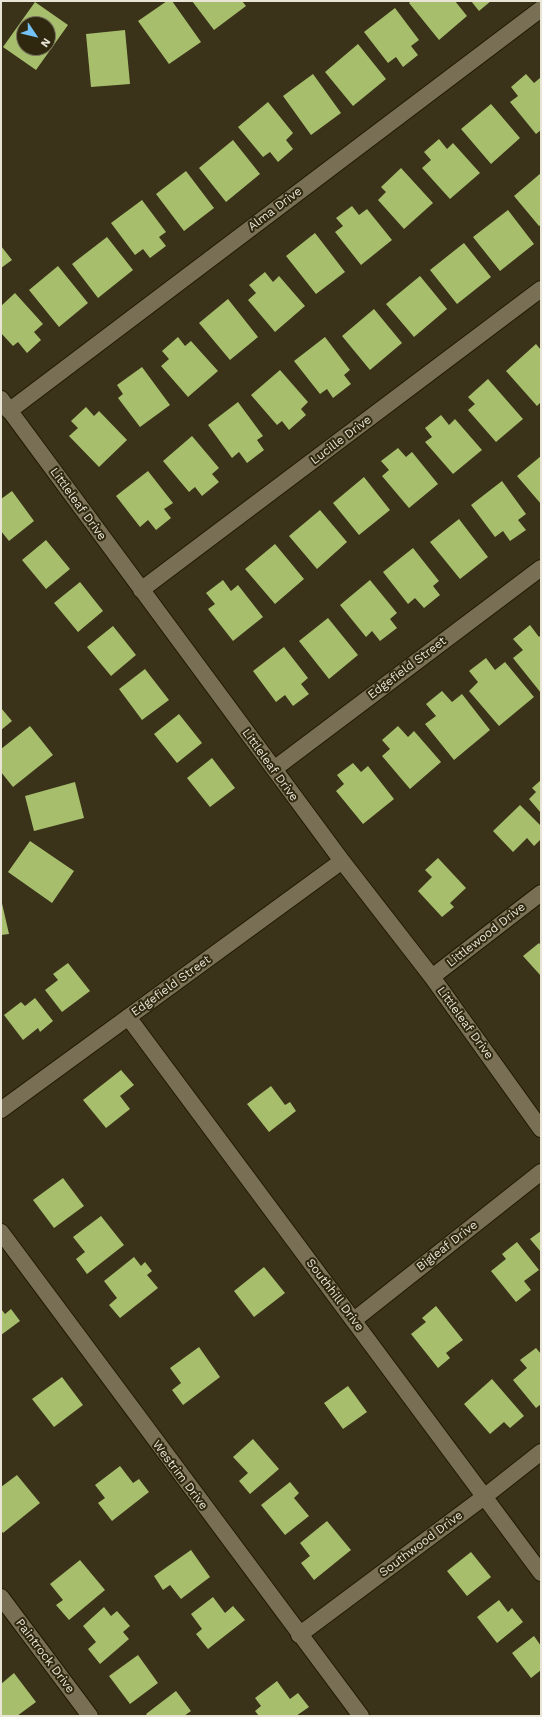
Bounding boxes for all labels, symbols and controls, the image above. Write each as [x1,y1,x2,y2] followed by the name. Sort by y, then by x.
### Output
[16,16,56,56] north arrow
[38,36,53,50] text: N
[245,184,305,234] street label: Alma Drive
[308,412,374,468] street label: Lucille Drive
[47,465,109,543] street label: Littleleaf Drive
[365,634,449,702] street label: Edgefield Street
[239,726,301,804] street label: Littleleaf Drive
[444,900,528,970] street label: Littlewood Drive
[129,952,213,1020] street label: Edgefield Street
[434,984,496,1062] street label: Littleleaf Drive
[414,1218,480,1274] street label: Bigleaf Drive
[303,1256,367,1334] street label: Southhill Drive
[149,1438,211,1512] street label: Westrim Drive
[377,1508,465,1580] street label: Southwood Drive
[12,1616,78,1696] street label: Paintrock Drive

